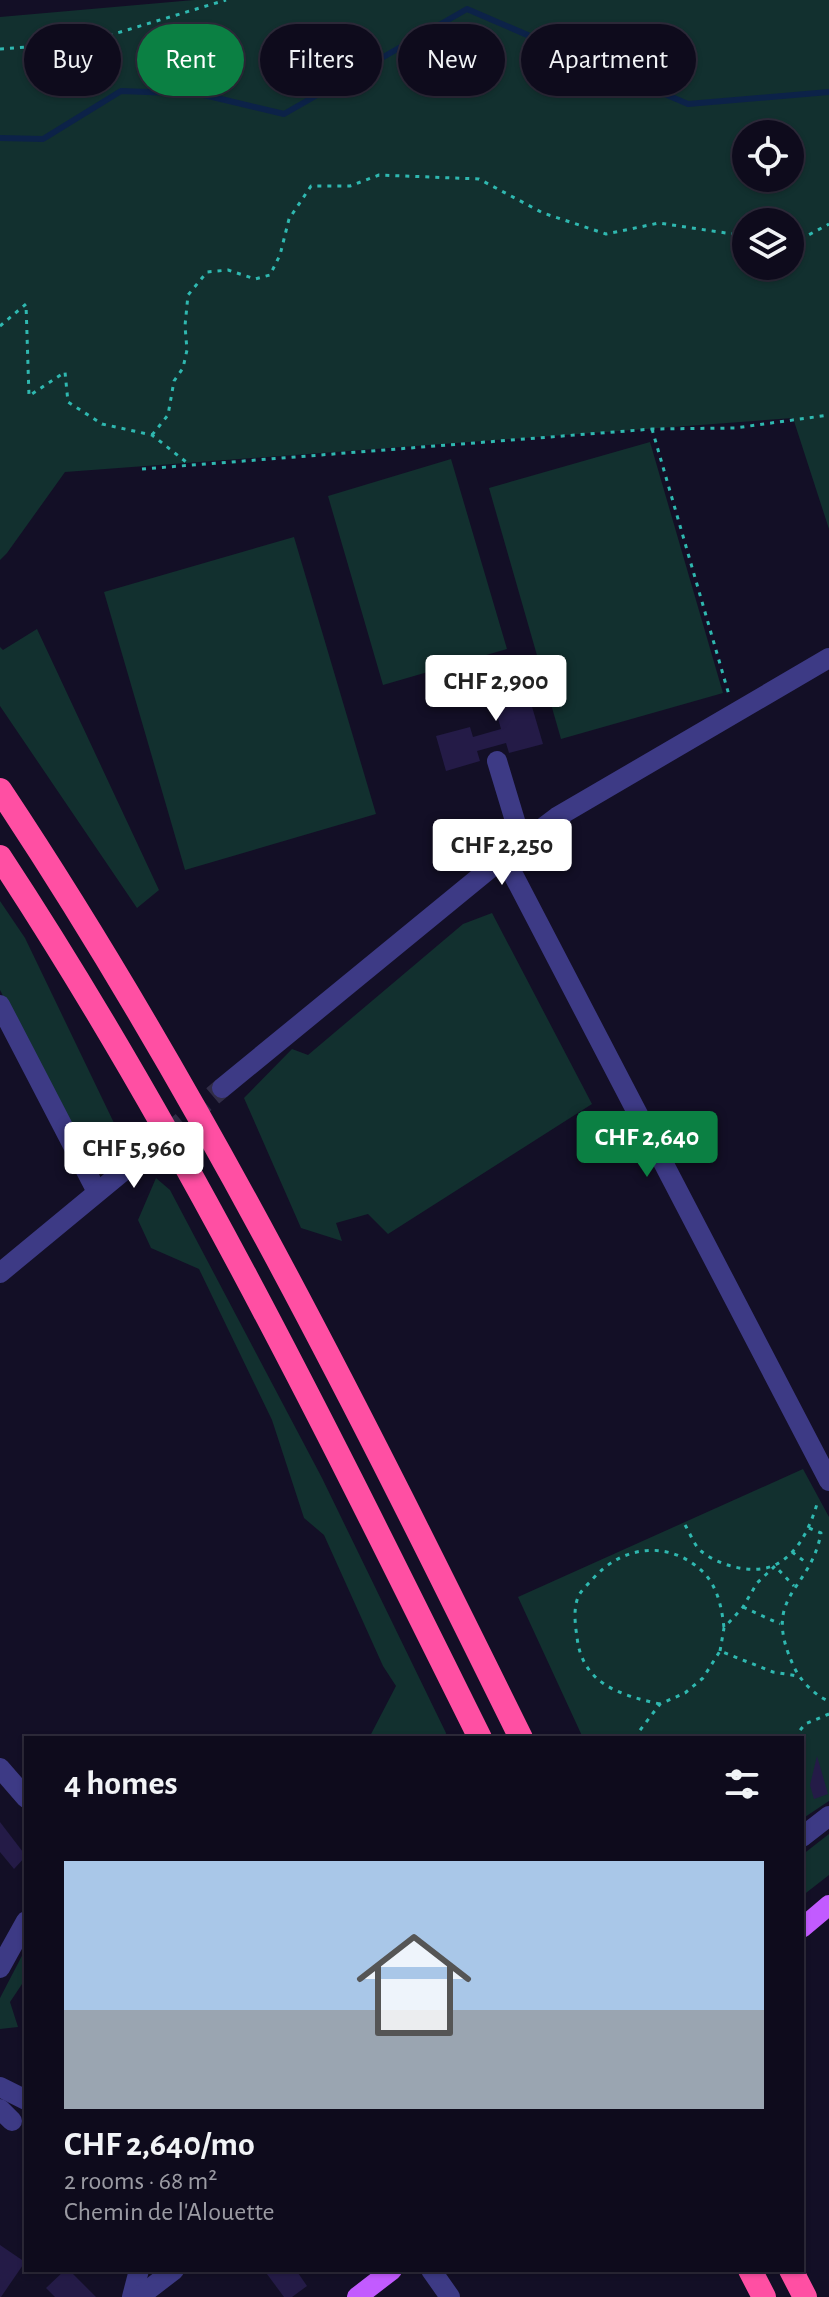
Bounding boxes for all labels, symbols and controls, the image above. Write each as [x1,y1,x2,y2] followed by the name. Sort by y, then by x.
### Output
[24,24,121,96] chip: Buy
[137,24,244,96] chip: Rent
[260,24,382,96] chip: Filters
[398,24,505,96] chip: New
[521,24,696,96] chip: Apartment
[732,120,804,280] map controls
[732,120,804,192] button: locate
[732,208,804,280] button: layers
[404,655,588,723] pin: CHF 2,900
[443,668,549,694] text: CHF 2,900
[410,819,594,887] pin: CHF 2,250
[451,832,553,858] text: CHF 2,250
[555,1111,739,1179] pin: CHF 2,640
[42,1122,226,1190] pin: CHF 5,960
[595,1124,699,1150] text: CHF 2,640
[82,1135,186,1161] text: CHF 5,960
[720,1762,764,1806] icon: filters
[64,1767,178,1801] text: 4 homes
[342,1913,486,2057] icon: home
[64,2128,255,2162] text: CHF 2,640/mo
[64,2168,217,2194] text: 2 rooms · 68 m²
[64,2199,274,2225] text: Chemin de l'Alouette

